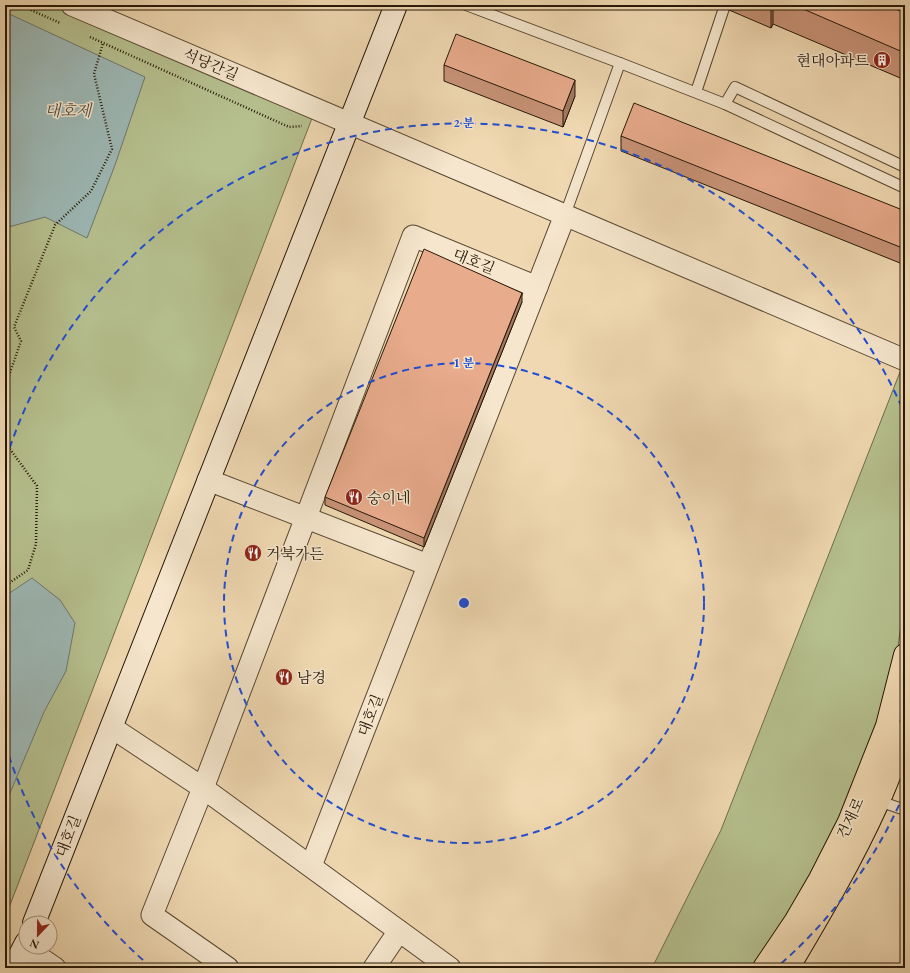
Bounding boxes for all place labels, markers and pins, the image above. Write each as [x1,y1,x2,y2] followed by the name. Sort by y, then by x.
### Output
[872,50,892,70] building icon: 현대아파트
[797,51,870,70] place label: 현대아파트
[344,487,364,507] restaurant icon: 숭이네
[367,488,410,507] place label: 숭이네
[243,543,263,563] restaurant icon: 거북가든
[266,544,324,563] place label: 거북가든
[457,596,471,610] centre of rings
[274,667,294,687] restaurant icon: 남경
[297,668,326,687] place label: 남경

